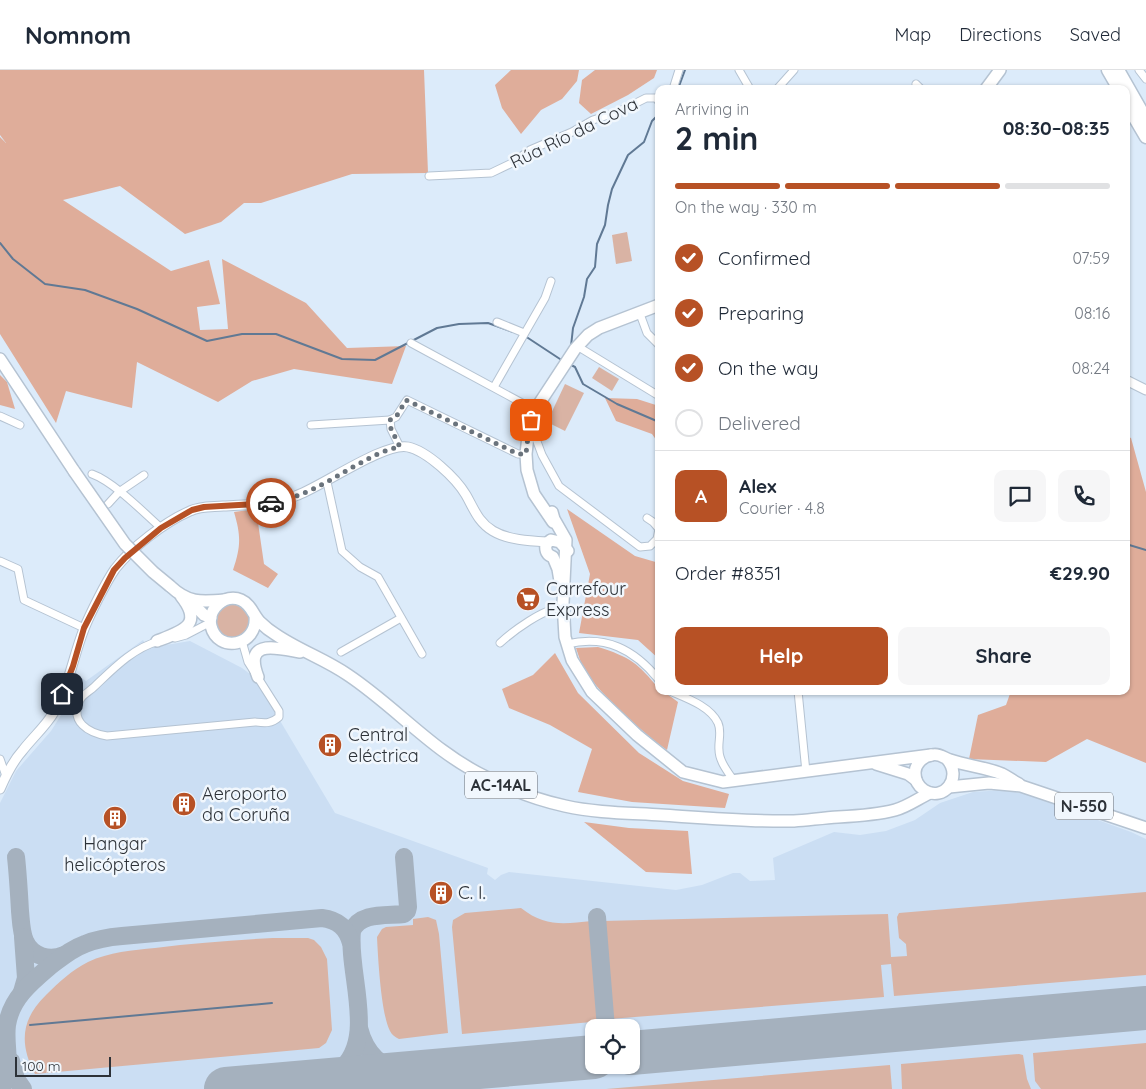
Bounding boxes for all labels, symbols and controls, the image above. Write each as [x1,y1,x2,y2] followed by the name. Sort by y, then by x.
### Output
[25,20,131,50] text: Nomnom
[894,23,931,46] text: Map
[959,23,1042,46] text: Directions
[1070,23,1121,46] text: Saved
[506,92,641,173] street label: Rúa Río da Cova
[675,99,749,119] text: Arriving in
[1003,116,1110,140] text: 08:30–08:35
[675,118,758,158] text: 2 min
[675,197,817,217] text: On the way · 330 m
[675,244,703,272] icon: check
[718,246,811,270] text: Confirmed
[1073,248,1110,268] text: 07:59
[675,299,703,327] icon: check
[718,301,804,325] text: Preparing
[1074,303,1110,323] text: 08:16
[675,354,703,382] icon: check
[718,356,819,380] text: On the way
[1072,358,1110,378] text: 08:24
[510,399,552,441] pin
[517,406,545,434] icon: bag
[718,411,801,435] text: Delivered
[994,470,1046,522] button: chat
[1058,470,1110,522] button: phone
[739,474,777,498] text: Alex
[246,478,296,528] courier
[695,484,707,508] text: A
[257,489,285,517] icon: car
[739,498,825,518] text: Courier · 4.8
[675,561,781,585] text: Order #8351
[1050,561,1110,585] text: €29.90
[546,577,626,621] place label: Carrefour Express
[515,586,541,612] supermarket icon: Carrefour Express
[675,627,888,685] button: Help
[898,627,1110,685] button: Share
[41,673,83,715] pin
[48,680,76,708] icon: home
[348,723,419,767] place label: Central eléctrica
[317,732,343,758] building icon: Central eléctrica
[465,772,537,798] road number: AC-14AL
[202,782,290,826] place label: Aeroporto da Coruña
[171,791,197,817] building icon: Aeroporto da Coruña
[1055,792,1113,819] road number: N-550
[102,805,128,831] building icon: Hangar helicópteros
[64,832,166,876] place label: Hangar helicópteros
[428,880,454,906] building icon: C. I.
[458,881,486,904] place label: C. I.
[585,1019,640,1074] map controls
[585,1019,640,1074] button: locate
[15,1054,111,1077] scale bar
[22,1057,60,1075] text: 100 m

